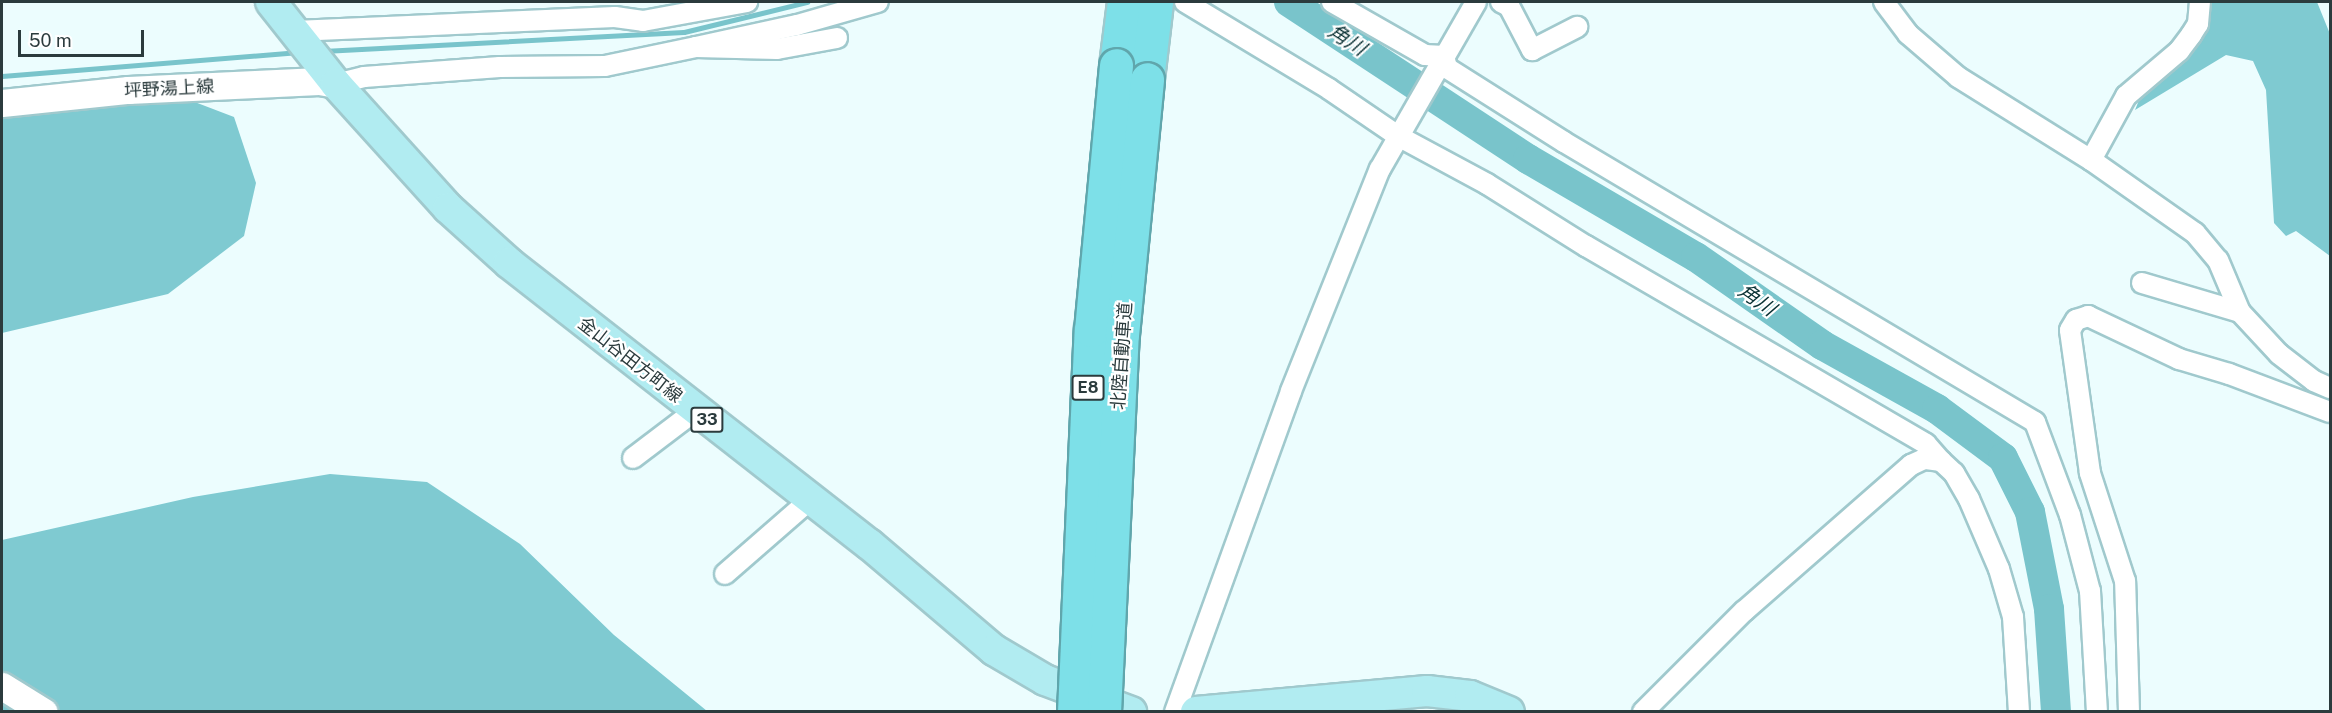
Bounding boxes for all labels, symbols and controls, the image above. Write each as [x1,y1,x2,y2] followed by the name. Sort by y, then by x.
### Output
[21,18,147,56] scale bar
[1324,19,1370,61] water label: 角川
[29,30,72,51] text: 50 m
[123,76,215,102] street label: 坪野湯上線
[1734,279,1780,321] water label: 角川
[1107,301,1137,411] street label: 北陸自動車道
[574,313,686,407] street label: 金山谷田方町線
[1072,375,1104,401] road number: E8
[689,407,725,433] road number: 33

